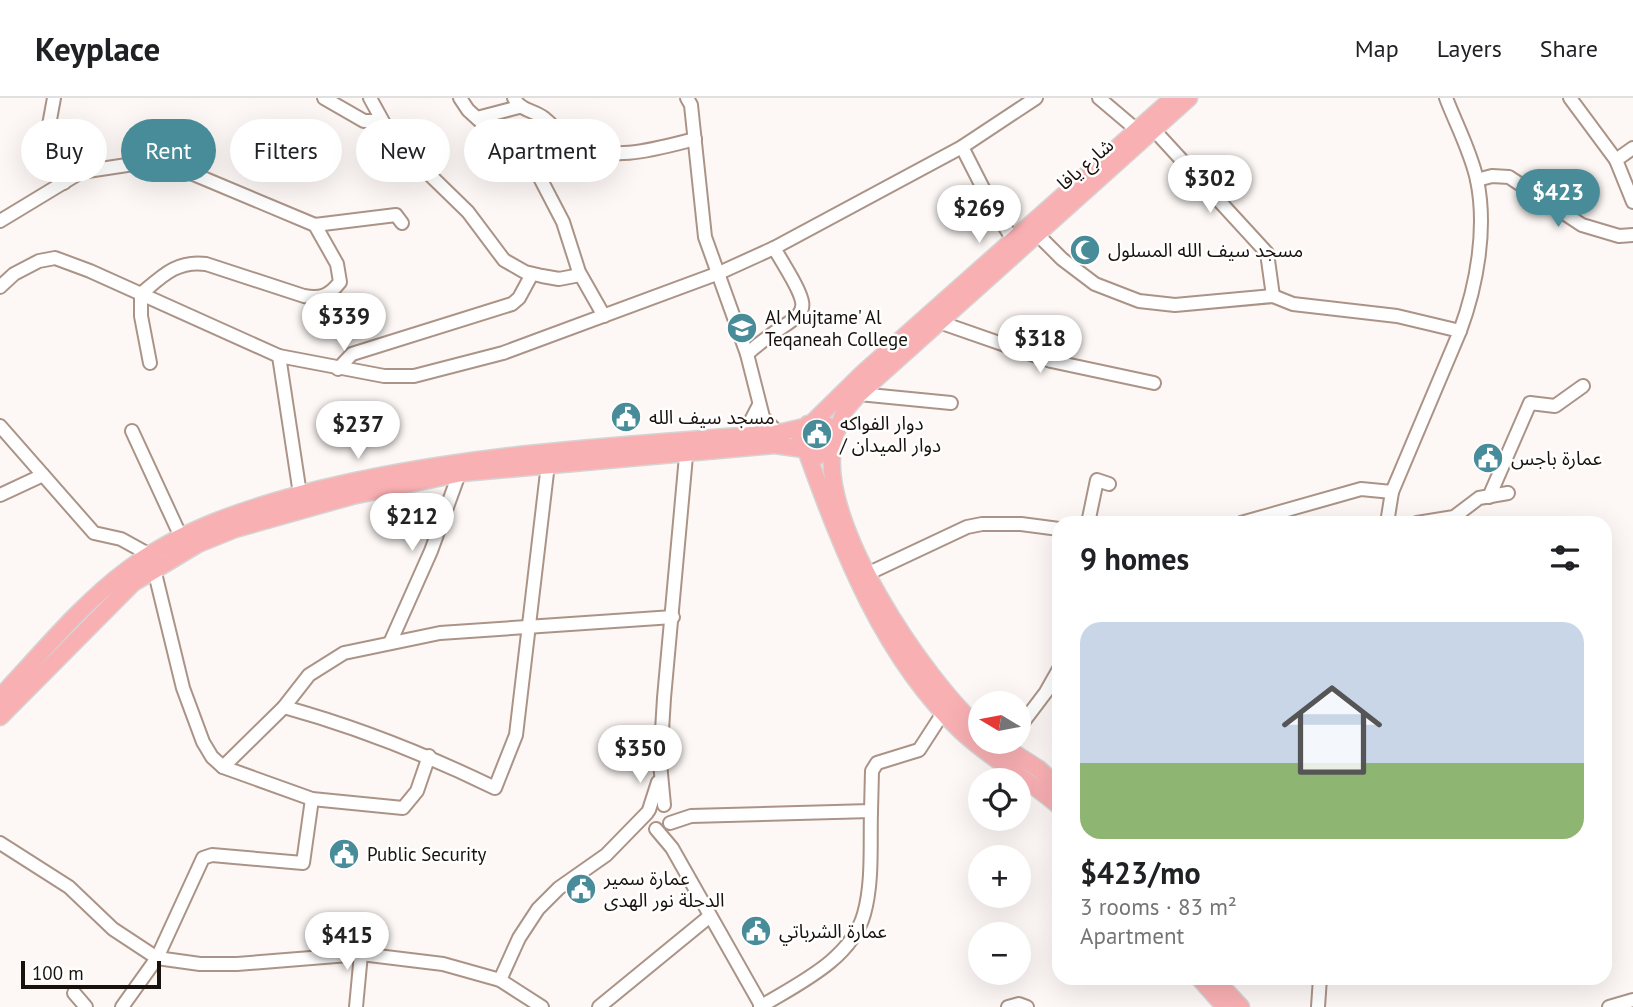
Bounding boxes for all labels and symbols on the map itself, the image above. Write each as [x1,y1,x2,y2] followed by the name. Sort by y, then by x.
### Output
[1052,133,1120,197] street label: شارع يافا
[1169,156,1251,215] pin: $302
[1517,170,1599,229] pin: $423
[938,186,1020,245] pin: $269
[1068,233,1102,267] mosque icon: مسجد سيف الله المسلول
[1108,238,1303,262] place label: مسجد سيف الله المسلول
[303,294,385,353] pin: $339
[765,305,908,351] place label: Al Mujtame' Al Teqaneah College
[725,311,759,345] school or university icon: Al Mujtame' Al Teqaneah College
[999,316,1081,375] pin: $318
[609,400,643,434] public building icon: مسجد سيف الله
[317,402,399,461] pin: $237
[649,405,775,429] place label: مسجد سيف الله
[839,411,941,457] place label: دوار الفواكه / دوار الميدان
[800,417,834,451] public building icon: دوار الفواكه / دوار الميدان
[1471,441,1505,475] public building icon: عمارة باجس
[1511,446,1602,470] place label: عمارة باجس
[371,494,453,553] pin: $212
[968,691,1031,754] north arrow
[599,726,681,785] pin: $350
[327,837,361,871] public building icon: Public Security
[367,842,487,866] place label: Public Security
[603,866,725,912] place label: عمارة سمير الدحلة نور الهدى
[564,872,598,906] public building icon: عمارة سمير الدحلة نور الهدى
[306,912,388,972] pin: $415
[739,914,773,948] public building icon: عمارة الشرباتي
[779,919,887,946] place label: عمارة الشرباتي
[21,958,161,990] scale bar

